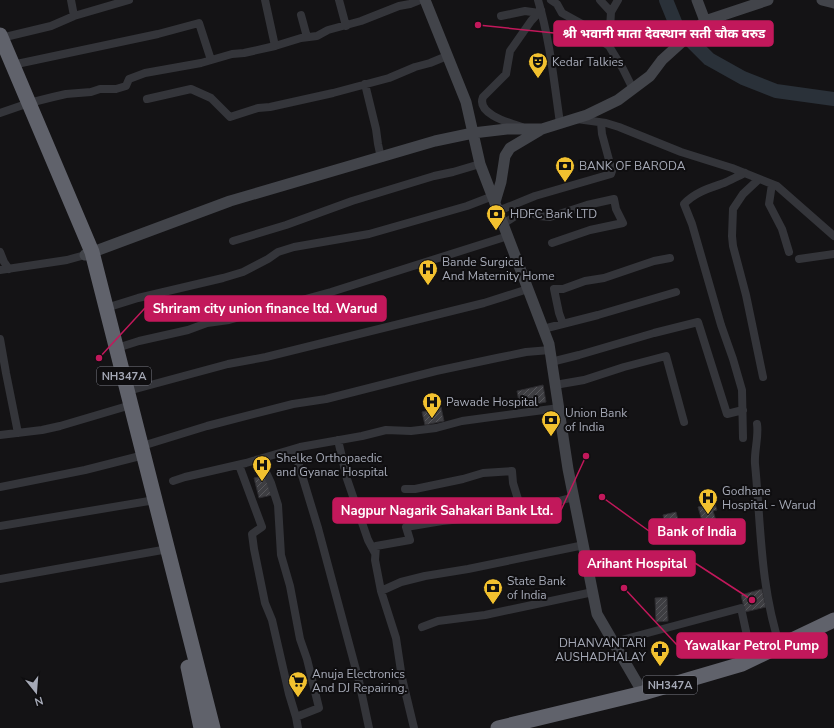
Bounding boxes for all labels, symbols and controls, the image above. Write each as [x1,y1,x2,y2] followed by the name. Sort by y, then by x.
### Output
[554,21,773,46] callout: श्री भवानी माता देवस्थान सती चौक वरुड
[563,25,766,43] text: श्री भवानी माता देवस्थान सती चौक वरुड
[527,51,549,79] theatre icon: Kedar Talkies
[552,54,624,70] place label: Kedar Talkies
[554,155,576,183] bank icon: BANK OF BARODA
[579,158,686,174] place label: BANK OF BARODA
[485,203,507,231] bank icon: HDFC Bank LTD
[510,206,597,222] place label: HDFC Bank LTD
[442,254,555,284] place label: Bande Surgical And Maternity Home
[417,258,439,286] hospital icon: Bande Surgical And Maternity Home
[145,296,386,321] callout: Shriram city union finance ltd. Warud
[153,300,377,318] text: Shriram city union finance ltd. Warud
[97,367,151,385] road number: NH347A
[421,391,443,419] hospital icon: Pawade Hospital
[446,394,538,410] place label: Pawade Hospital
[565,405,628,435] place label: Union Bank of India
[540,409,562,437] bank icon: Union Bank of India
[276,450,388,480] place label: Shelke Orthopaedic and Gyanac Hospital
[251,454,273,482] hospital icon: Shelke Orthopaedic and Gyanac Hospital
[722,483,816,513] place label: Godhane Hospital - Warud
[697,487,719,515] hospital icon: Godhane Hospital - Warud
[333,498,561,523] callout: Nagpur Nagarik Sahakari Bank Ltd.
[341,502,553,520] text: Nagpur Nagarik Sahakari Bank Ltd.
[649,519,745,544] callout: Bank of India
[657,523,737,541] text: Bank of India
[579,551,695,576] callout: Arihant Hospital
[587,555,688,573] text: Arihant Hospital
[507,573,567,603] place label: State Bank of India
[482,577,504,605] bank icon: State Bank of India
[677,633,827,658] callout: Yawalkar Petrol Pump
[555,635,647,665] place label: DHANVANTARI AUSHADHALAY
[684,637,819,655] text: Yawalkar Petrol Pump
[649,639,671,667] pharmacy icon: DHANVANTARI AUSHADHALAY
[312,666,407,696] place label: Anuja Electronics And DJ Repairing.
[287,670,309,698] supermarket icon: Anuja Electronics And DJ Repairing.
[16,672,56,712] north arrow
[643,676,697,694] road number: NH347A
[33,693,45,709] text: N

